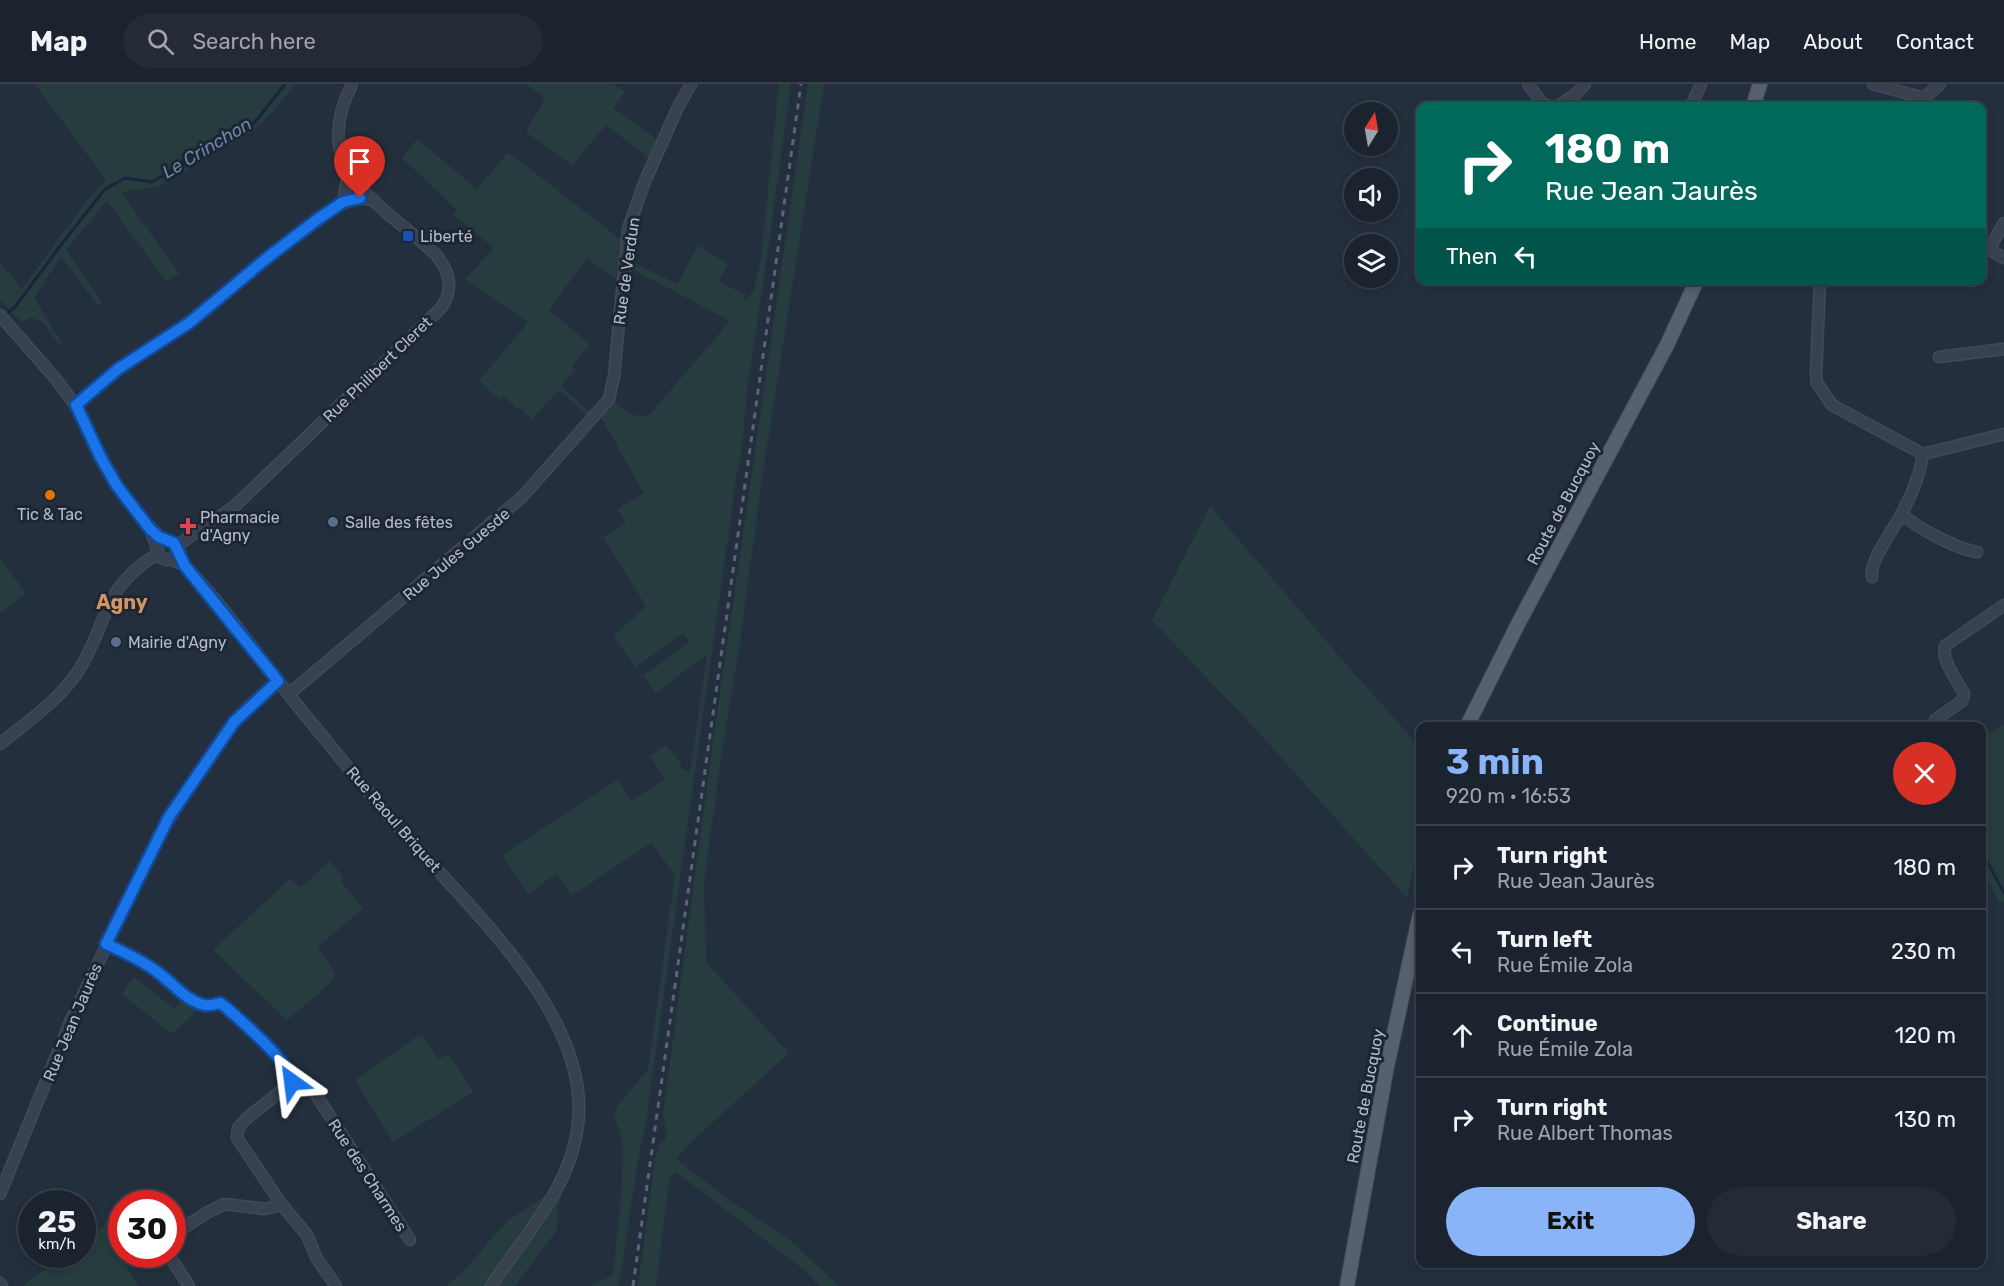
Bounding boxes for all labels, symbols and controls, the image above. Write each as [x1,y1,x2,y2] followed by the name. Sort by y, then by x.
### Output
[123,14,543,68] search box
[30,25,87,58] text: Map
[144,25,177,58] icon: search
[192,28,316,55] text: Search here
[1639,29,1696,54] text: Home
[1729,29,1770,54] text: Map
[1803,29,1863,54] text: About
[1896,29,1974,54] text: Contact
[1344,102,1398,156] north arrow
[1344,102,1398,288] map controls
[158,113,256,183] water label: Le Crinchon
[1545,124,1670,174] text: 180 m
[1446,126,1524,204] icon: right
[334,136,385,198] pin
[343,145,376,178] icon: arrive
[1344,168,1398,222] button: sound
[1545,175,1758,207] text: Rue Jean Jaurès
[610,216,643,326] street label: Rue de Verdun
[420,227,473,246] place label: Liberté
[401,229,415,243] marker: Liberté
[1344,234,1398,288] button: layers
[1509,240,1542,273] icon: left
[1446,243,1497,270] text: Then
[319,313,436,426] street label: Rue Philibert Cleret
[1523,438,1604,568] street label: Route de Bucquoy
[43,488,57,502] marker: Tic & Tac
[399,504,514,605] street label: Rue Jules Guesde
[17,505,83,524] place label: Tic & Tac
[200,508,280,545] place label: Pharmacie d'Agny
[345,513,453,532] place label: Salle des fêtes
[326,515,340,529] marker: Salle des fêtes
[181,519,195,533] marker: Pharmacie d'Agny
[96,590,148,614] district label: Agny
[128,633,227,652] place label: Mairie d'Agny
[109,635,123,649] marker: Mairie d'Agny
[1446,740,1544,783] text: 3 min
[1893,742,1956,805] button: close
[343,763,445,876] street label: Rue Raoul Briquet
[1446,784,1571,808] text: 920 m · 16:53
[1497,842,1607,869] text: Turn right
[1446,851,1479,884] icon: right
[1894,854,1956,881] text: 180 m
[1497,869,1655,893] text: Rue Jean Jaurès
[1497,926,1592,953] text: Turn left
[1446,935,1479,968] icon: left
[1891,938,1956,965] text: 230 m
[1497,953,1633,977] text: Rue Émile Zola
[39,960,106,1084] street label: Rue Jean Jaurès
[1497,1010,1598,1037] text: Continue
[1446,1019,1479,1052] icon: ahead
[1895,1022,1956,1049] text: 120 m
[1343,1027,1388,1165] street label: Route de Bucquoy
[1497,1037,1633,1061] text: Rue Émile Zola
[260,1050,324,1114] position arrow
[1497,1094,1607,1121] text: Turn right
[1446,1103,1479,1136] icon: right
[1894,1106,1956,1133] text: 130 m
[324,1115,411,1235] street label: Rue des Charmes
[1497,1121,1673,1145] text: Rue Albert Thomas
[1446,1187,1695,1256] button: Exit
[1707,1187,1956,1256] button: Share
[108,1190,186,1268] speed limit sign: 30
[38,1204,76,1240] text: 25
[38,1235,76,1253] text: km/h

